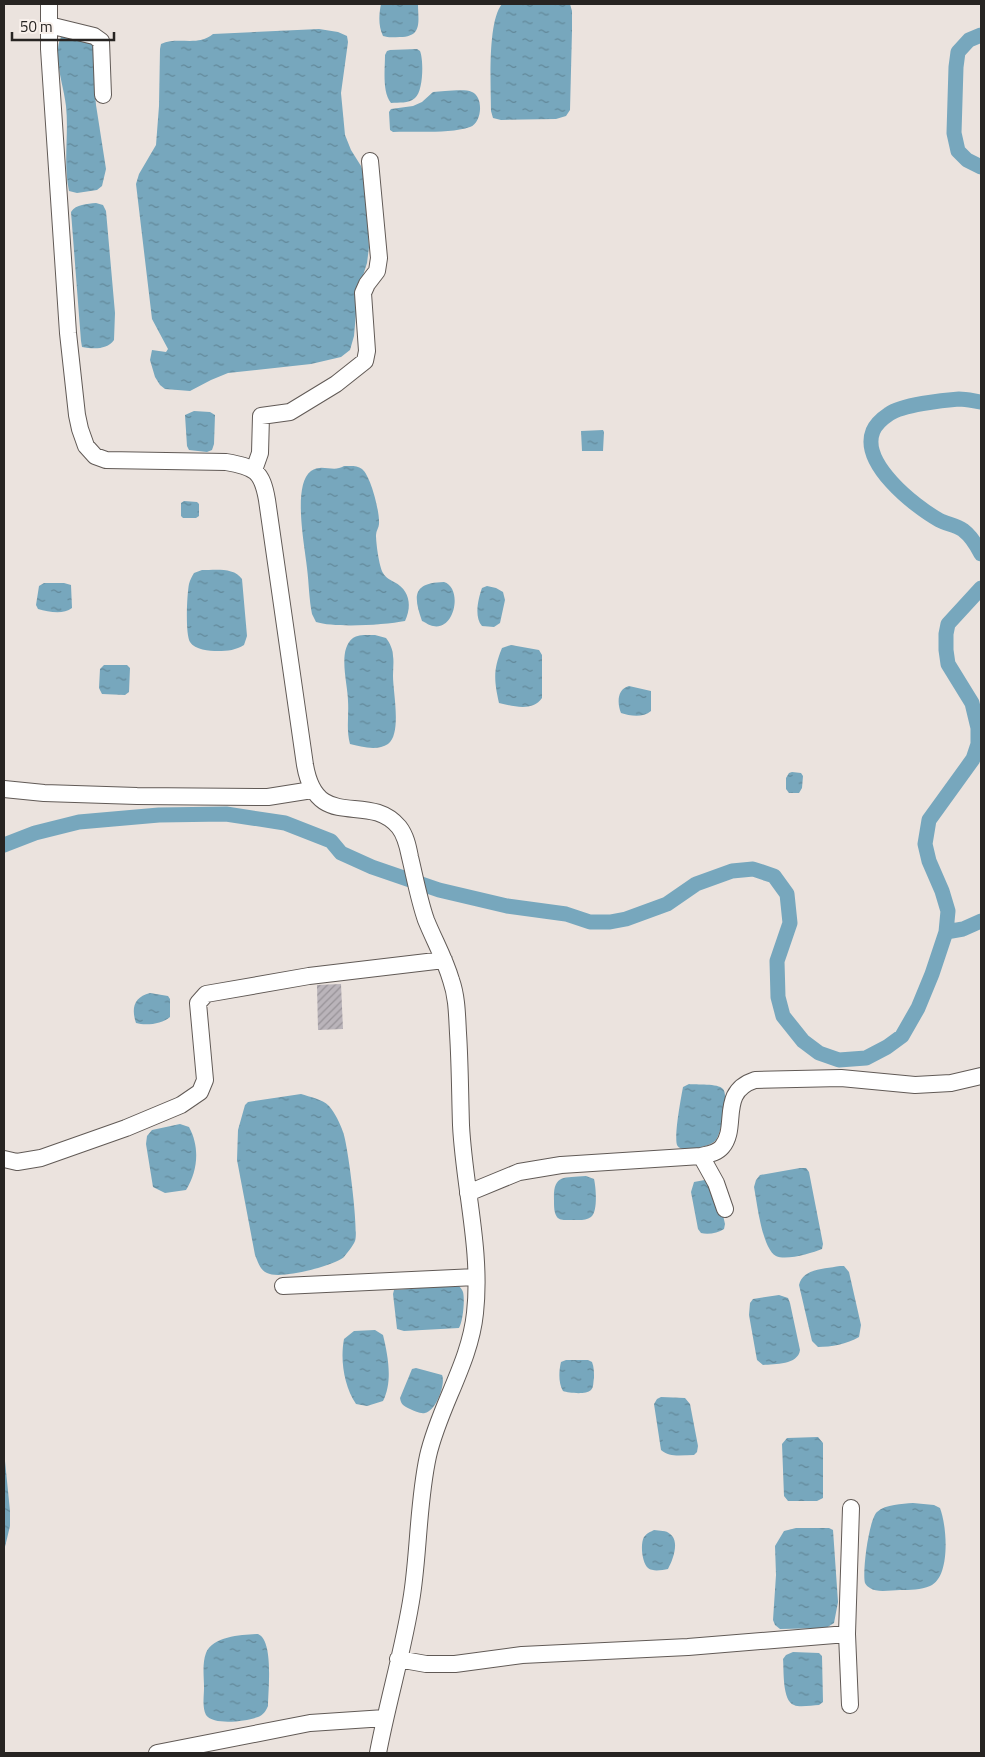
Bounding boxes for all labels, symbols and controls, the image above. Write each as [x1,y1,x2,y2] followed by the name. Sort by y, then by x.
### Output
[12,10,115,42] scale bar
[20,15,53,38] text: 50 m

